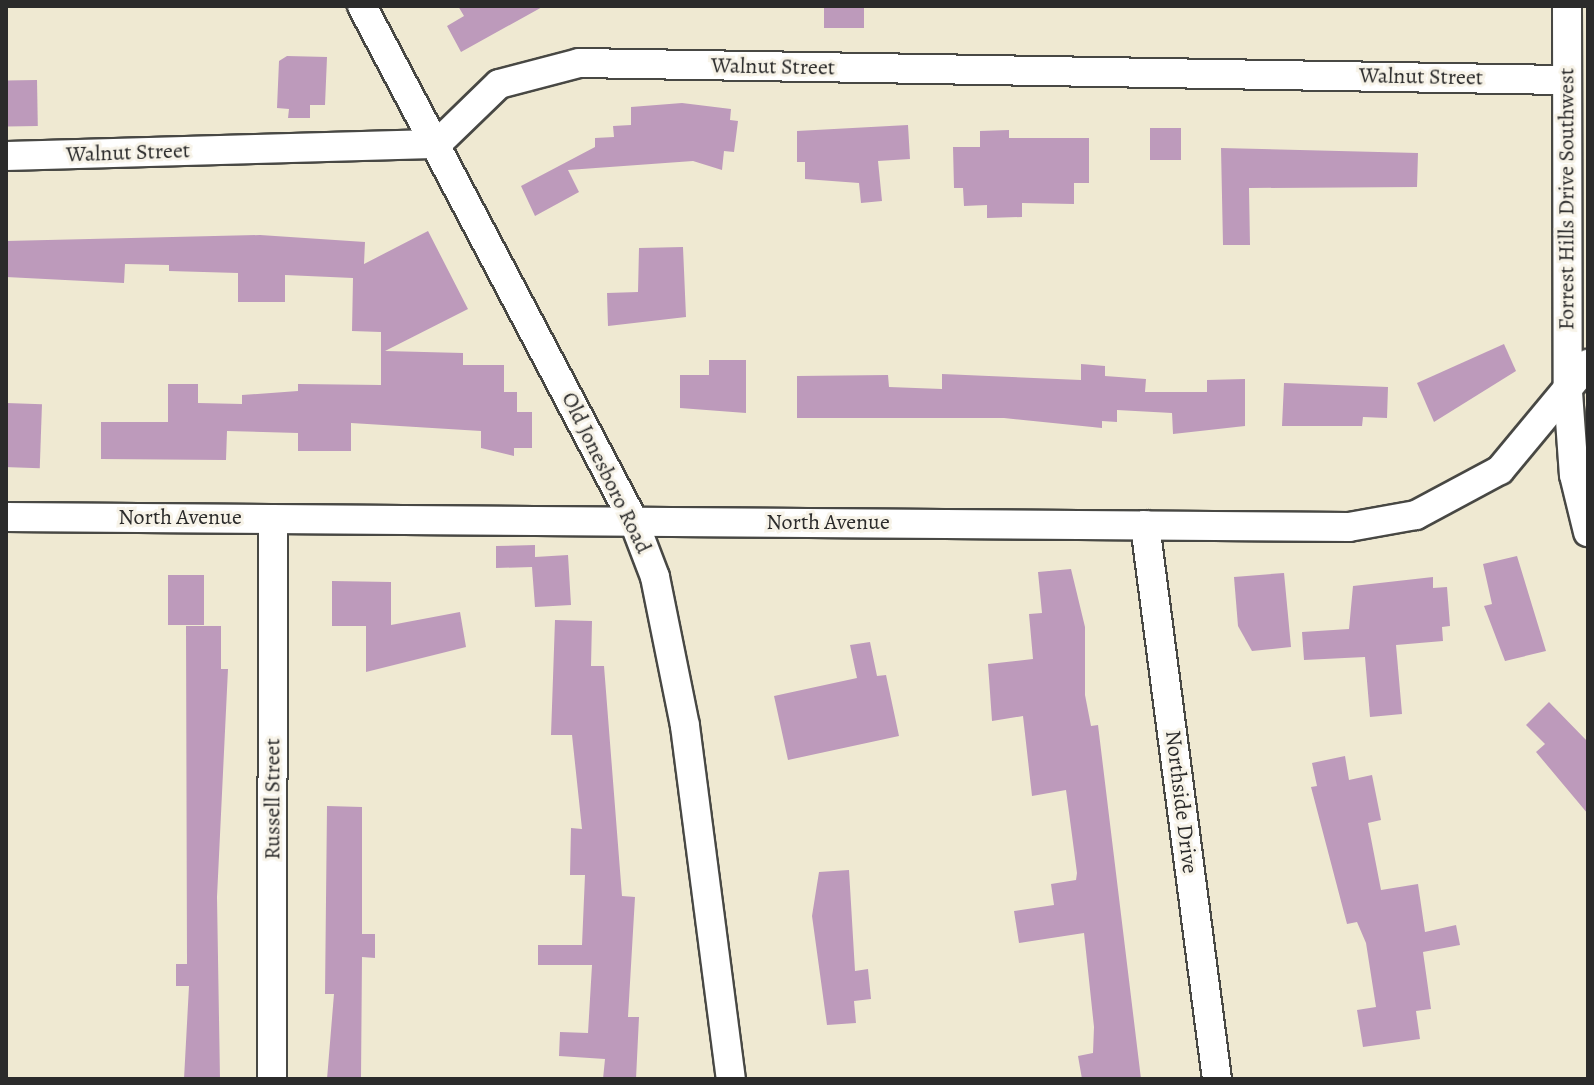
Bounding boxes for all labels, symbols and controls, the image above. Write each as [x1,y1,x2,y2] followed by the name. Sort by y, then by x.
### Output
[711,53,835,81] street label: Walnut Street
[1359,63,1483,91] street label: Walnut Street
[1554,68,1580,330] street label: Forrest Hills Drive Southwest
[66,138,190,168] street label: Walnut Street
[556,388,656,558] street label: Old Jonesboro Road
[118,505,242,531] street label: North Avenue
[766,510,890,536] street label: North Avenue
[1159,729,1203,875] street label: Northside Drive
[260,738,286,860] street label: Russell Street

